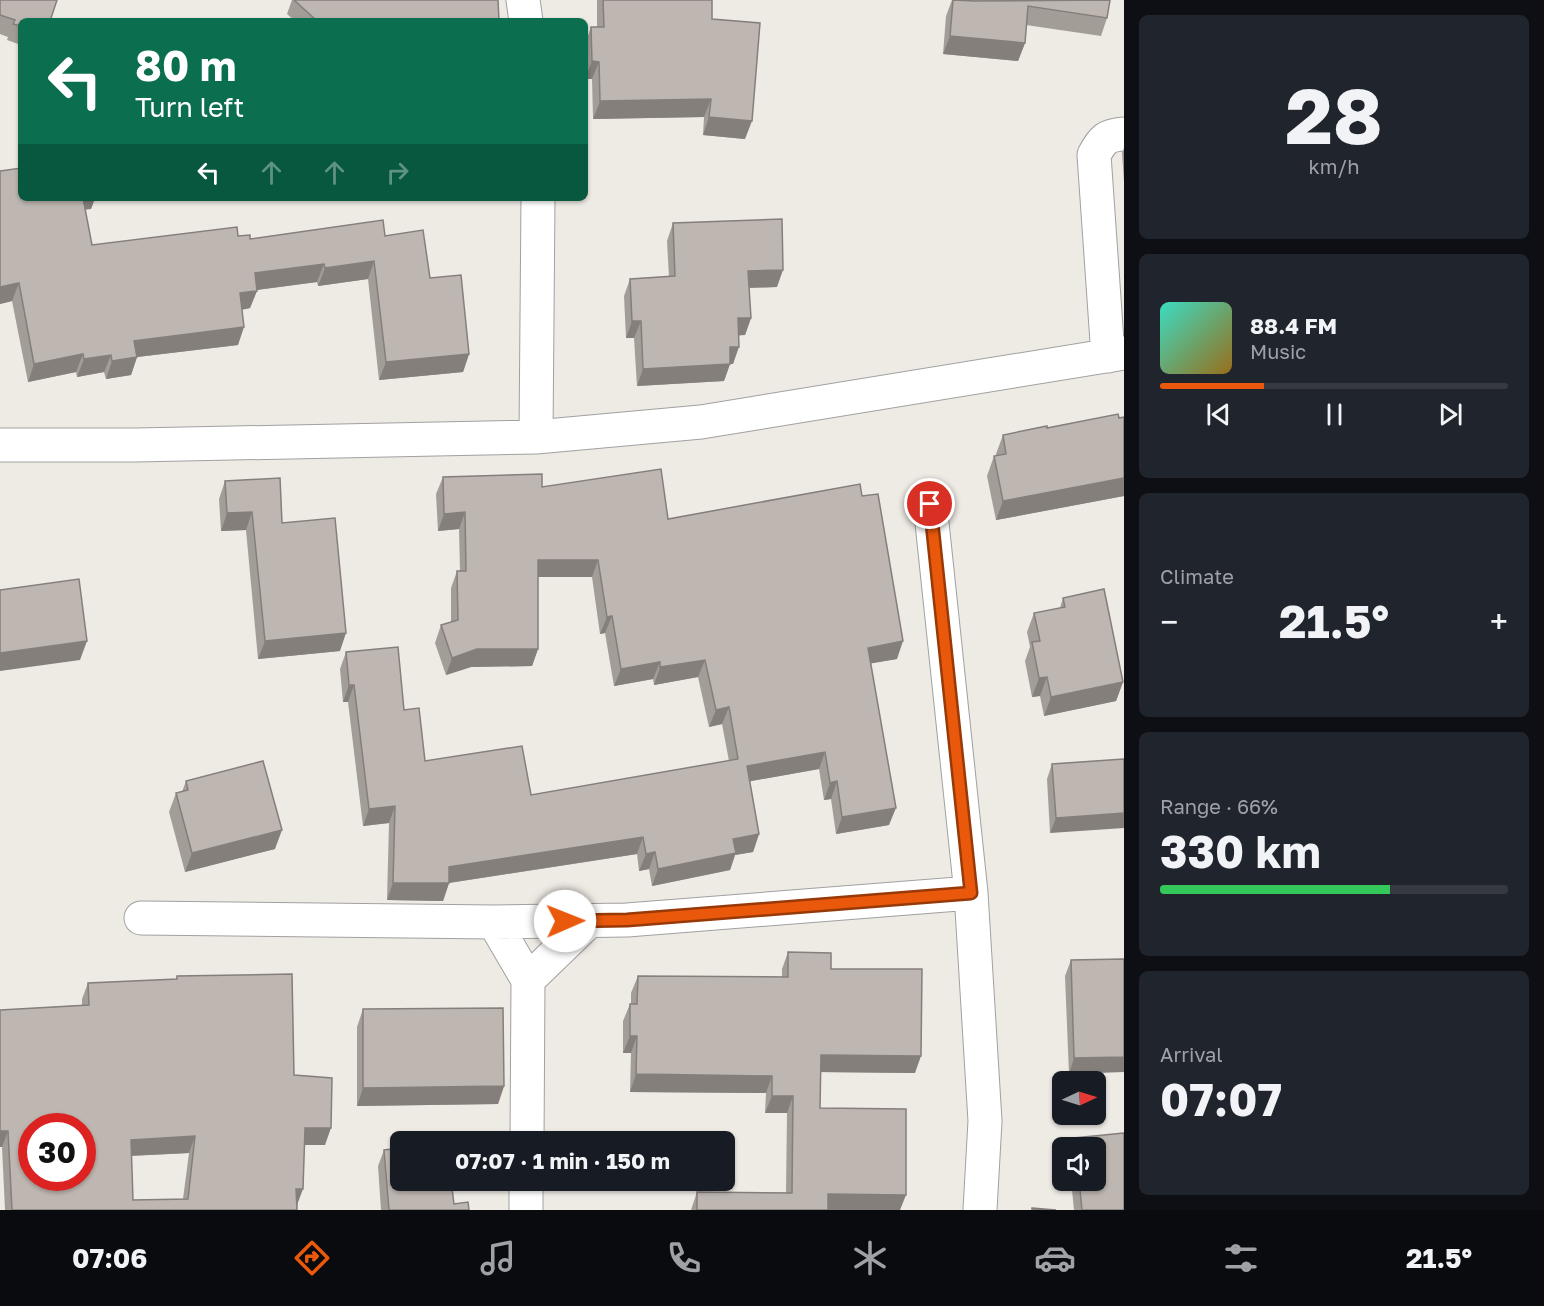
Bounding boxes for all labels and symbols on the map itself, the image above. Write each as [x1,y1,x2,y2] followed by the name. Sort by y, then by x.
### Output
[904,478,955,529] pin
[533,889,597,953] position arrow
[1052,1071,1106,1125] north arrow
[18,1113,96,1191] speed limit sign: 30

